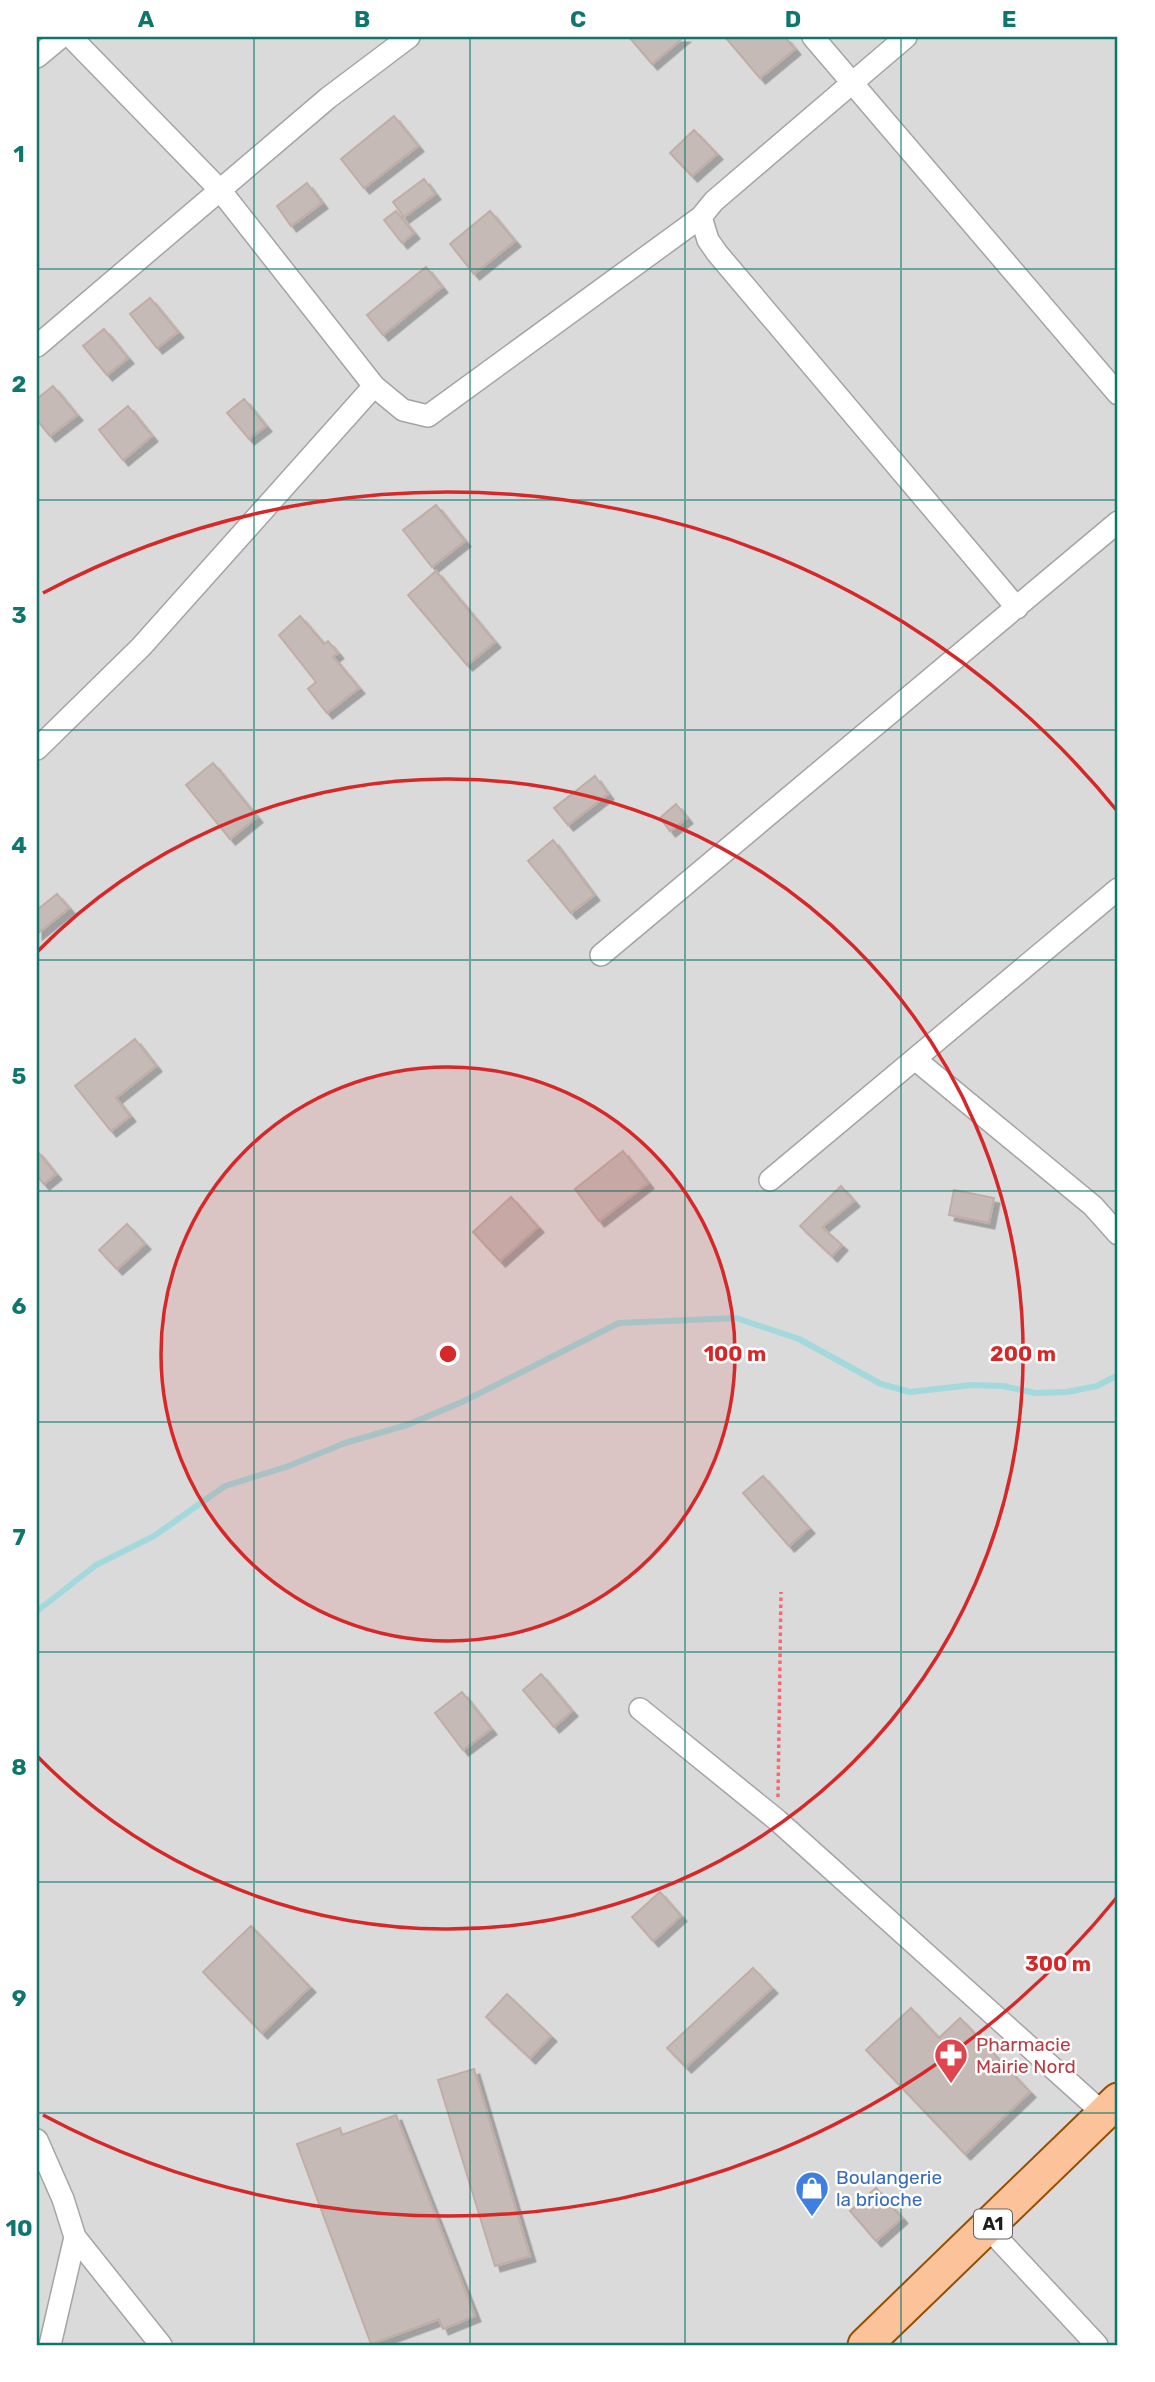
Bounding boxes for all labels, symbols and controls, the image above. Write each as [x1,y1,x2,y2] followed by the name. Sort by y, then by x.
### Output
[138,5,155,33] text: A
[354,5,370,33] text: B
[570,5,586,33] text: C
[785,5,801,33] text: D
[1002,5,1016,33] text: E
[13,140,25,168] text: 1
[12,370,26,398] text: 2
[11,601,27,629] text: 3
[11,831,27,859] text: 4
[12,1062,27,1090] text: 5
[12,1292,27,1320] text: 6
[704,1341,766,1366] text: 100 m
[990,1341,1056,1366] text: 200 m
[436,1342,460,1366] centre of rings
[12,1523,26,1551] text: 7
[11,1753,27,1781] text: 8
[1025,1951,1091,1976] text: 300 m
[12,1984,26,2012] text: 9
[976,2033,1076,2078] place label: Pharmacie Mairie Nord
[932,2036,970,2085] pharmacy icon: Pharmacie Mairie Nord
[836,2166,942,2211] place label: Boulangerie la brioche
[793,2169,831,2218] shop icon: Boulangerie la brioche
[974,2210,1012,2238] road number: A1
[5,2214,33,2242] text: 10

